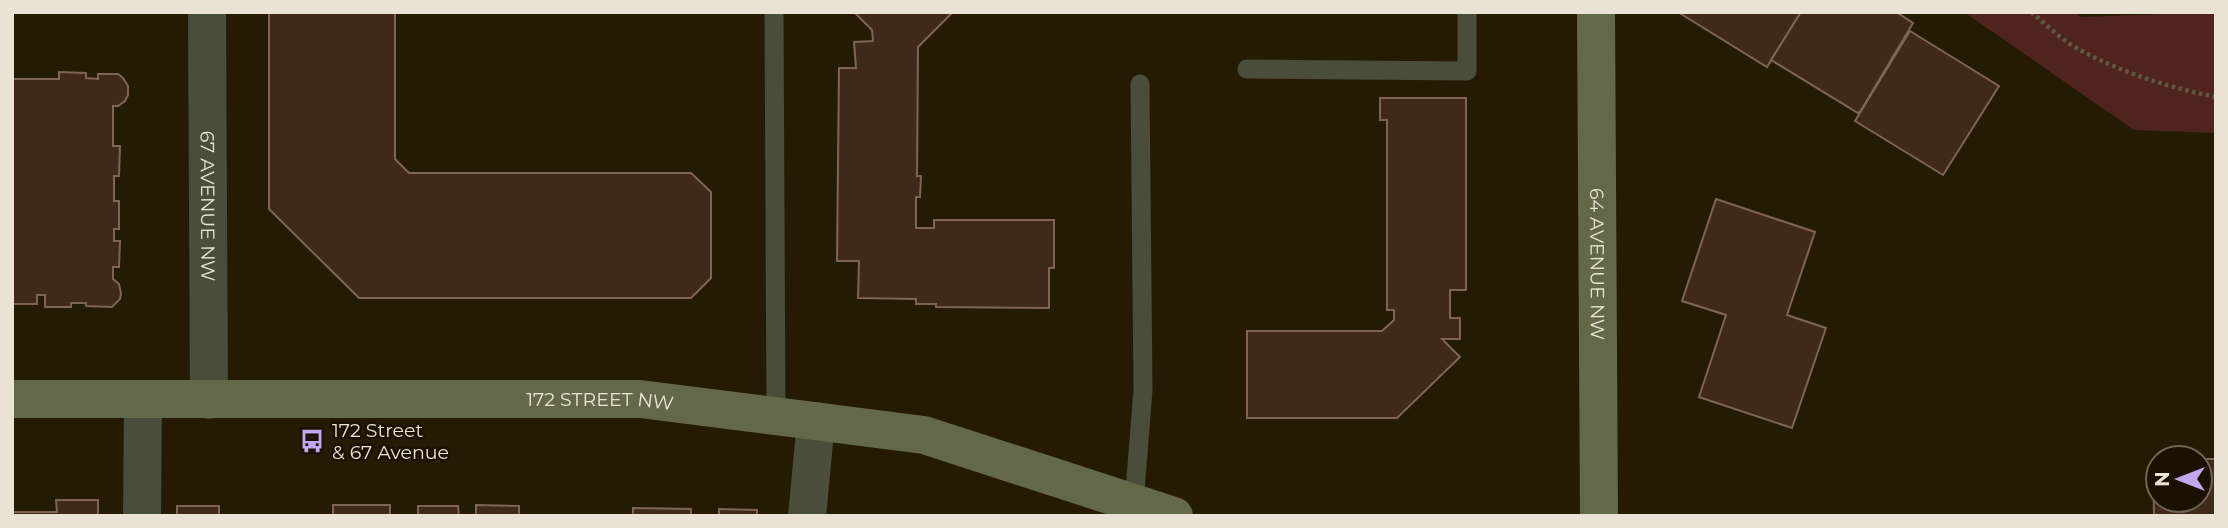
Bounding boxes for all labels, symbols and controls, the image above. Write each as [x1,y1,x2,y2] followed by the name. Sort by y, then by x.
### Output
[196,131,219,281] street label: 67 AVENUE NW
[1585,188,1609,340] street label: 64 AVENUE NW
[526,388,675,415] street label: 172 STREET NW
[332,419,449,464] place label: 172 Street & 67 Avenue
[298,427,326,455] bus stop icon: 172 Street & 67 Avenue
[2144,444,2214,514] north arrow
[2151,471,2174,487] text: N

